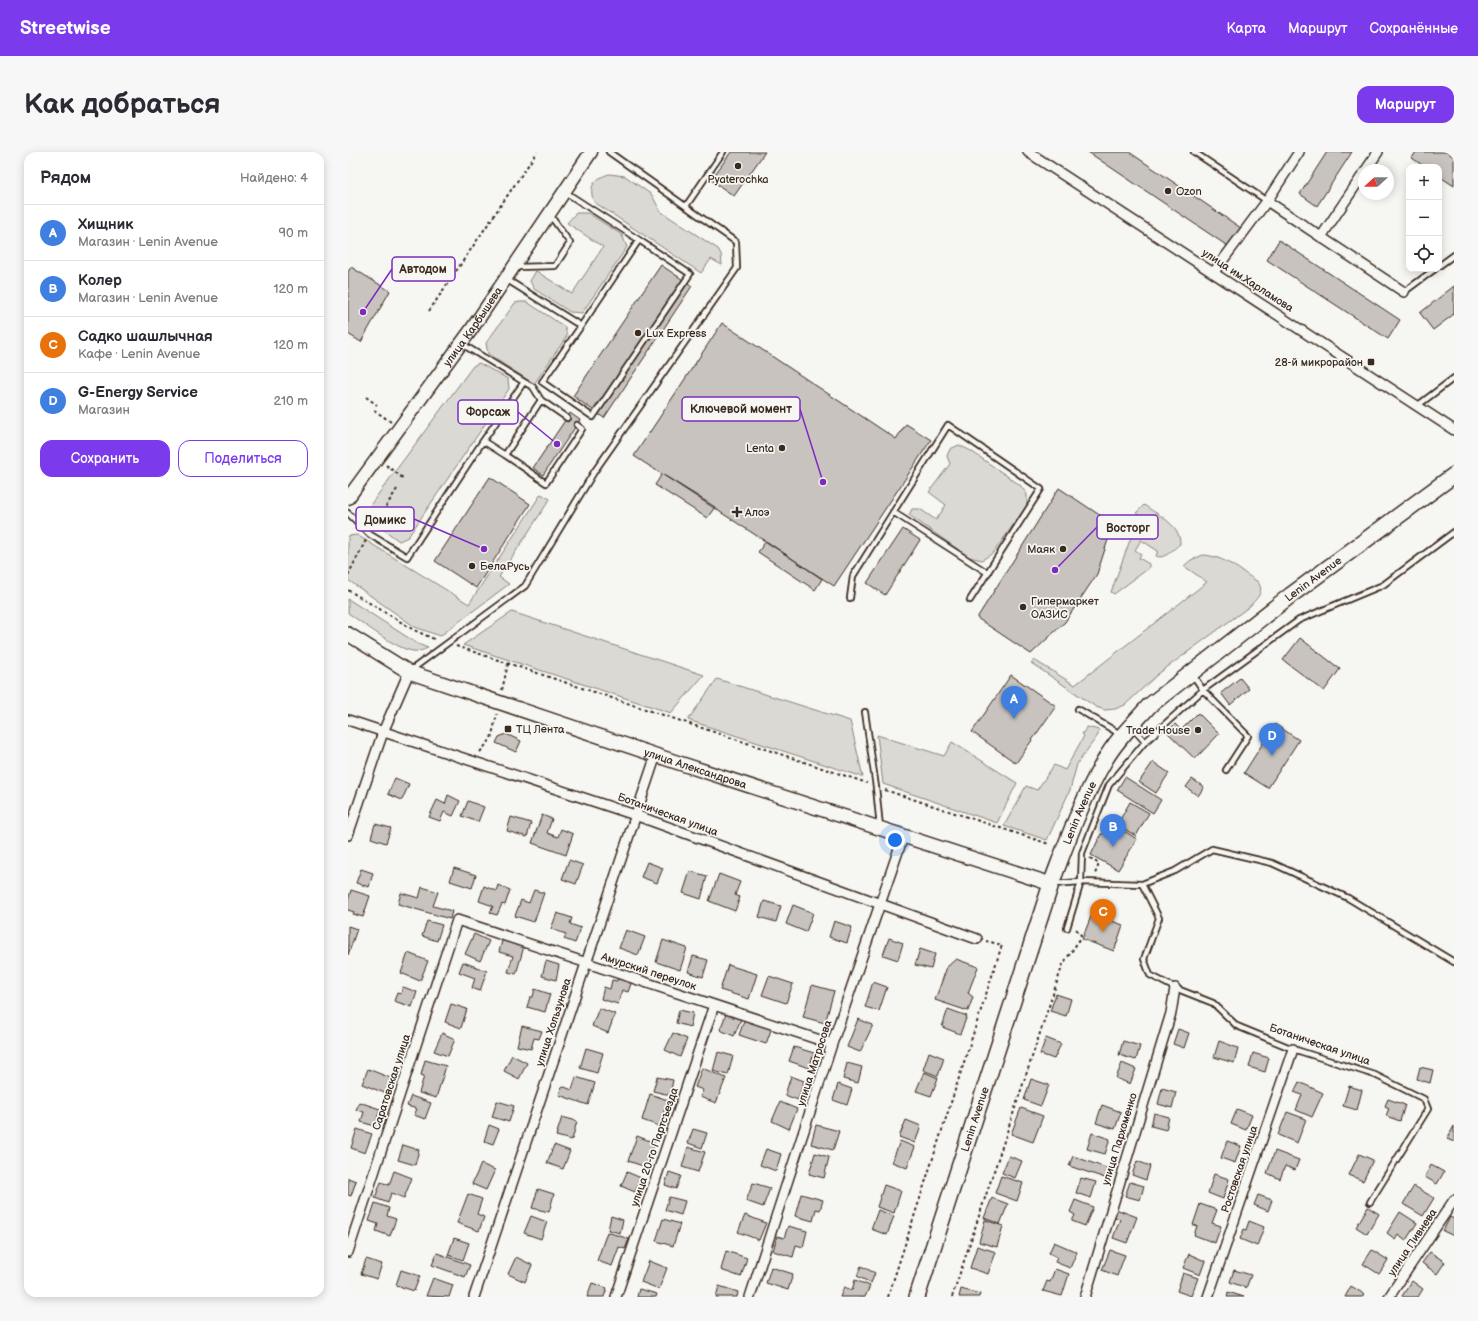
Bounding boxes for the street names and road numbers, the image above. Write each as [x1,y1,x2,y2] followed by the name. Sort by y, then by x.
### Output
[1200,246,1296,315] street label: улица им.Харламова
[441,284,506,369] street label: улица Карбышева
[1282,554,1345,604] street label: Lenin Avenue
[642,746,749,792] street label: улица Александрова
[1061,779,1100,846] street label: Lenin Avenue
[616,790,720,839] street label: Ботаническая улица
[599,950,698,993] street label: Амурский переулок
[533,976,574,1068] street label: улица Хользунова
[794,1018,835,1108] street label: улица Матросова
[1268,1021,1372,1068] street label: Ботаническая улица
[370,1032,413,1132] street label: Саратовская улица
[959,1085,992,1153] street label: Lenin Avenue
[628,1086,681,1208] street label: улица 20-го Партсъезда
[1099,1091,1140,1187] street label: улица Пархоменко
[1218,1123,1261,1215] street label: Ростовская улица
[1385,1206,1440,1278] street label: улица Пивнева

